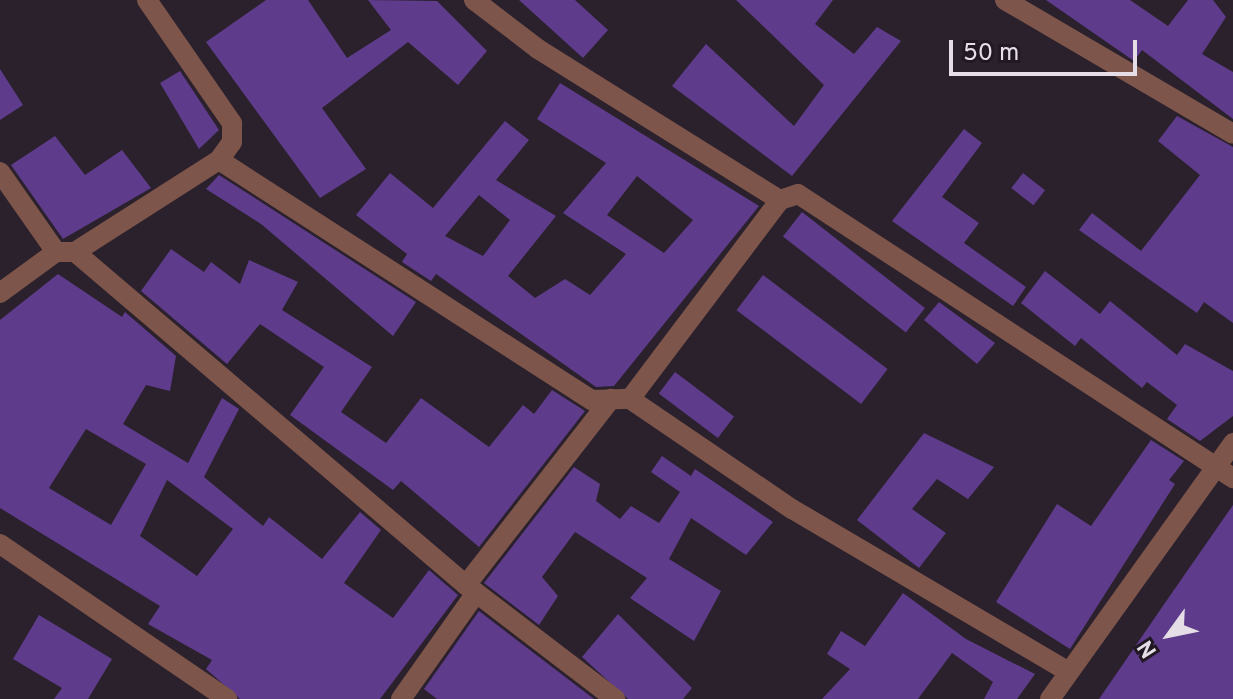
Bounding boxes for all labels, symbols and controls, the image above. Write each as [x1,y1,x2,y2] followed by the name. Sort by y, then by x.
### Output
[953,24,1141,74] scale bar
[963,39,1019,69] text: 50 m
[1129,595,1209,675] north arrow
[1133,634,1164,662] text: N

